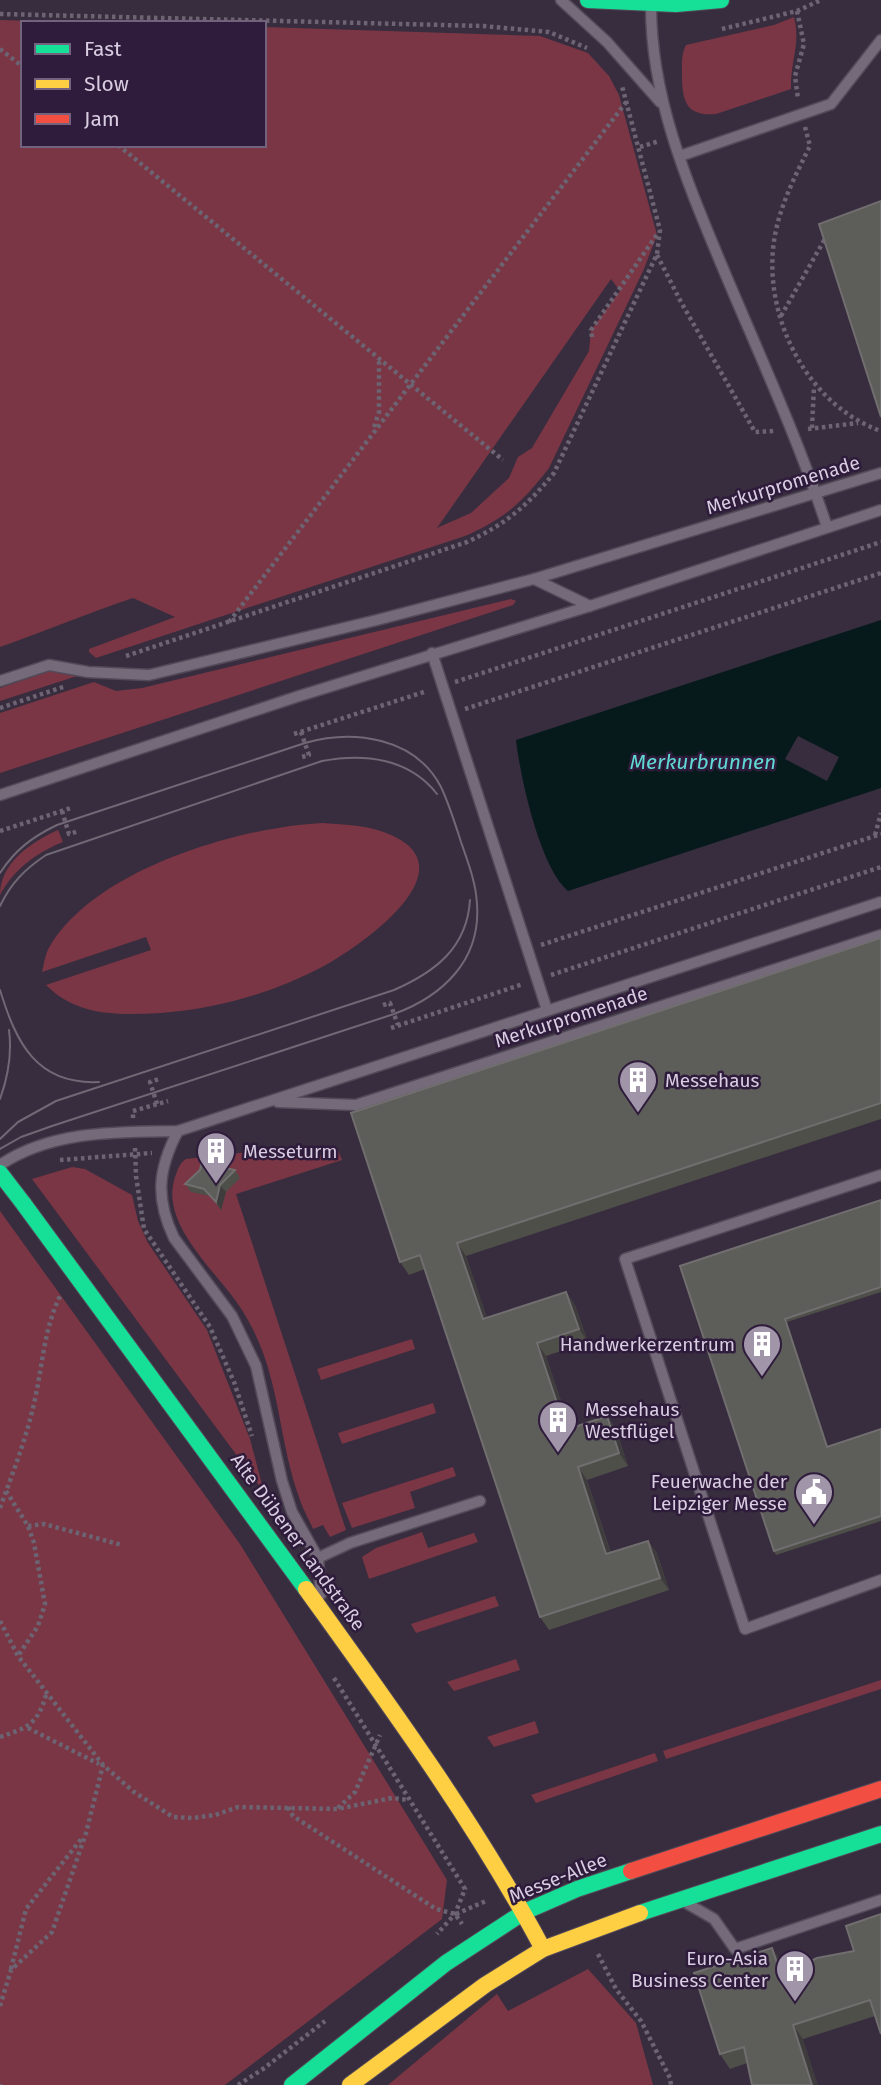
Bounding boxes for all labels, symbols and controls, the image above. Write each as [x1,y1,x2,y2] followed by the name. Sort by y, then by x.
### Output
[21,21,266,147] legend
[84,36,122,62] text: Fast
[84,71,129,97] text: Slow
[84,106,120,132] text: Jam
[703,451,863,519] street label: Merkurpromenade
[630,749,776,775] water label: Merkurbrunnen
[492,981,650,1053] street label: Merkurpromenade
[617,1059,659,1114] building icon: Messehaus
[665,1069,760,1092] place label: Messehaus
[195,1130,237,1185] building icon: Messeturm
[243,1140,338,1163] place label: Messeturm
[741,1323,783,1378] building icon: Handwerkerzentrum
[560,1333,735,1356] place label: Handwerkerzentrum
[585,1398,680,1443] place label: Messehaus Westflügel
[537,1399,579,1454] building icon: Messehaus Westflügel
[226,1449,370,1635] street label: Alte Dübener Landstraße
[651,1470,788,1515] place label: Feuerwache der Leipziger Messe
[793,1471,835,1526] public building icon: Feuerwache der Leipziger Messe
[506,1848,610,1908] street label: Messe-Allee
[631,1947,769,1992] place label: Euro-Asia Business Center
[774,1948,816,2003] building icon: Euro-Asia Business Center

